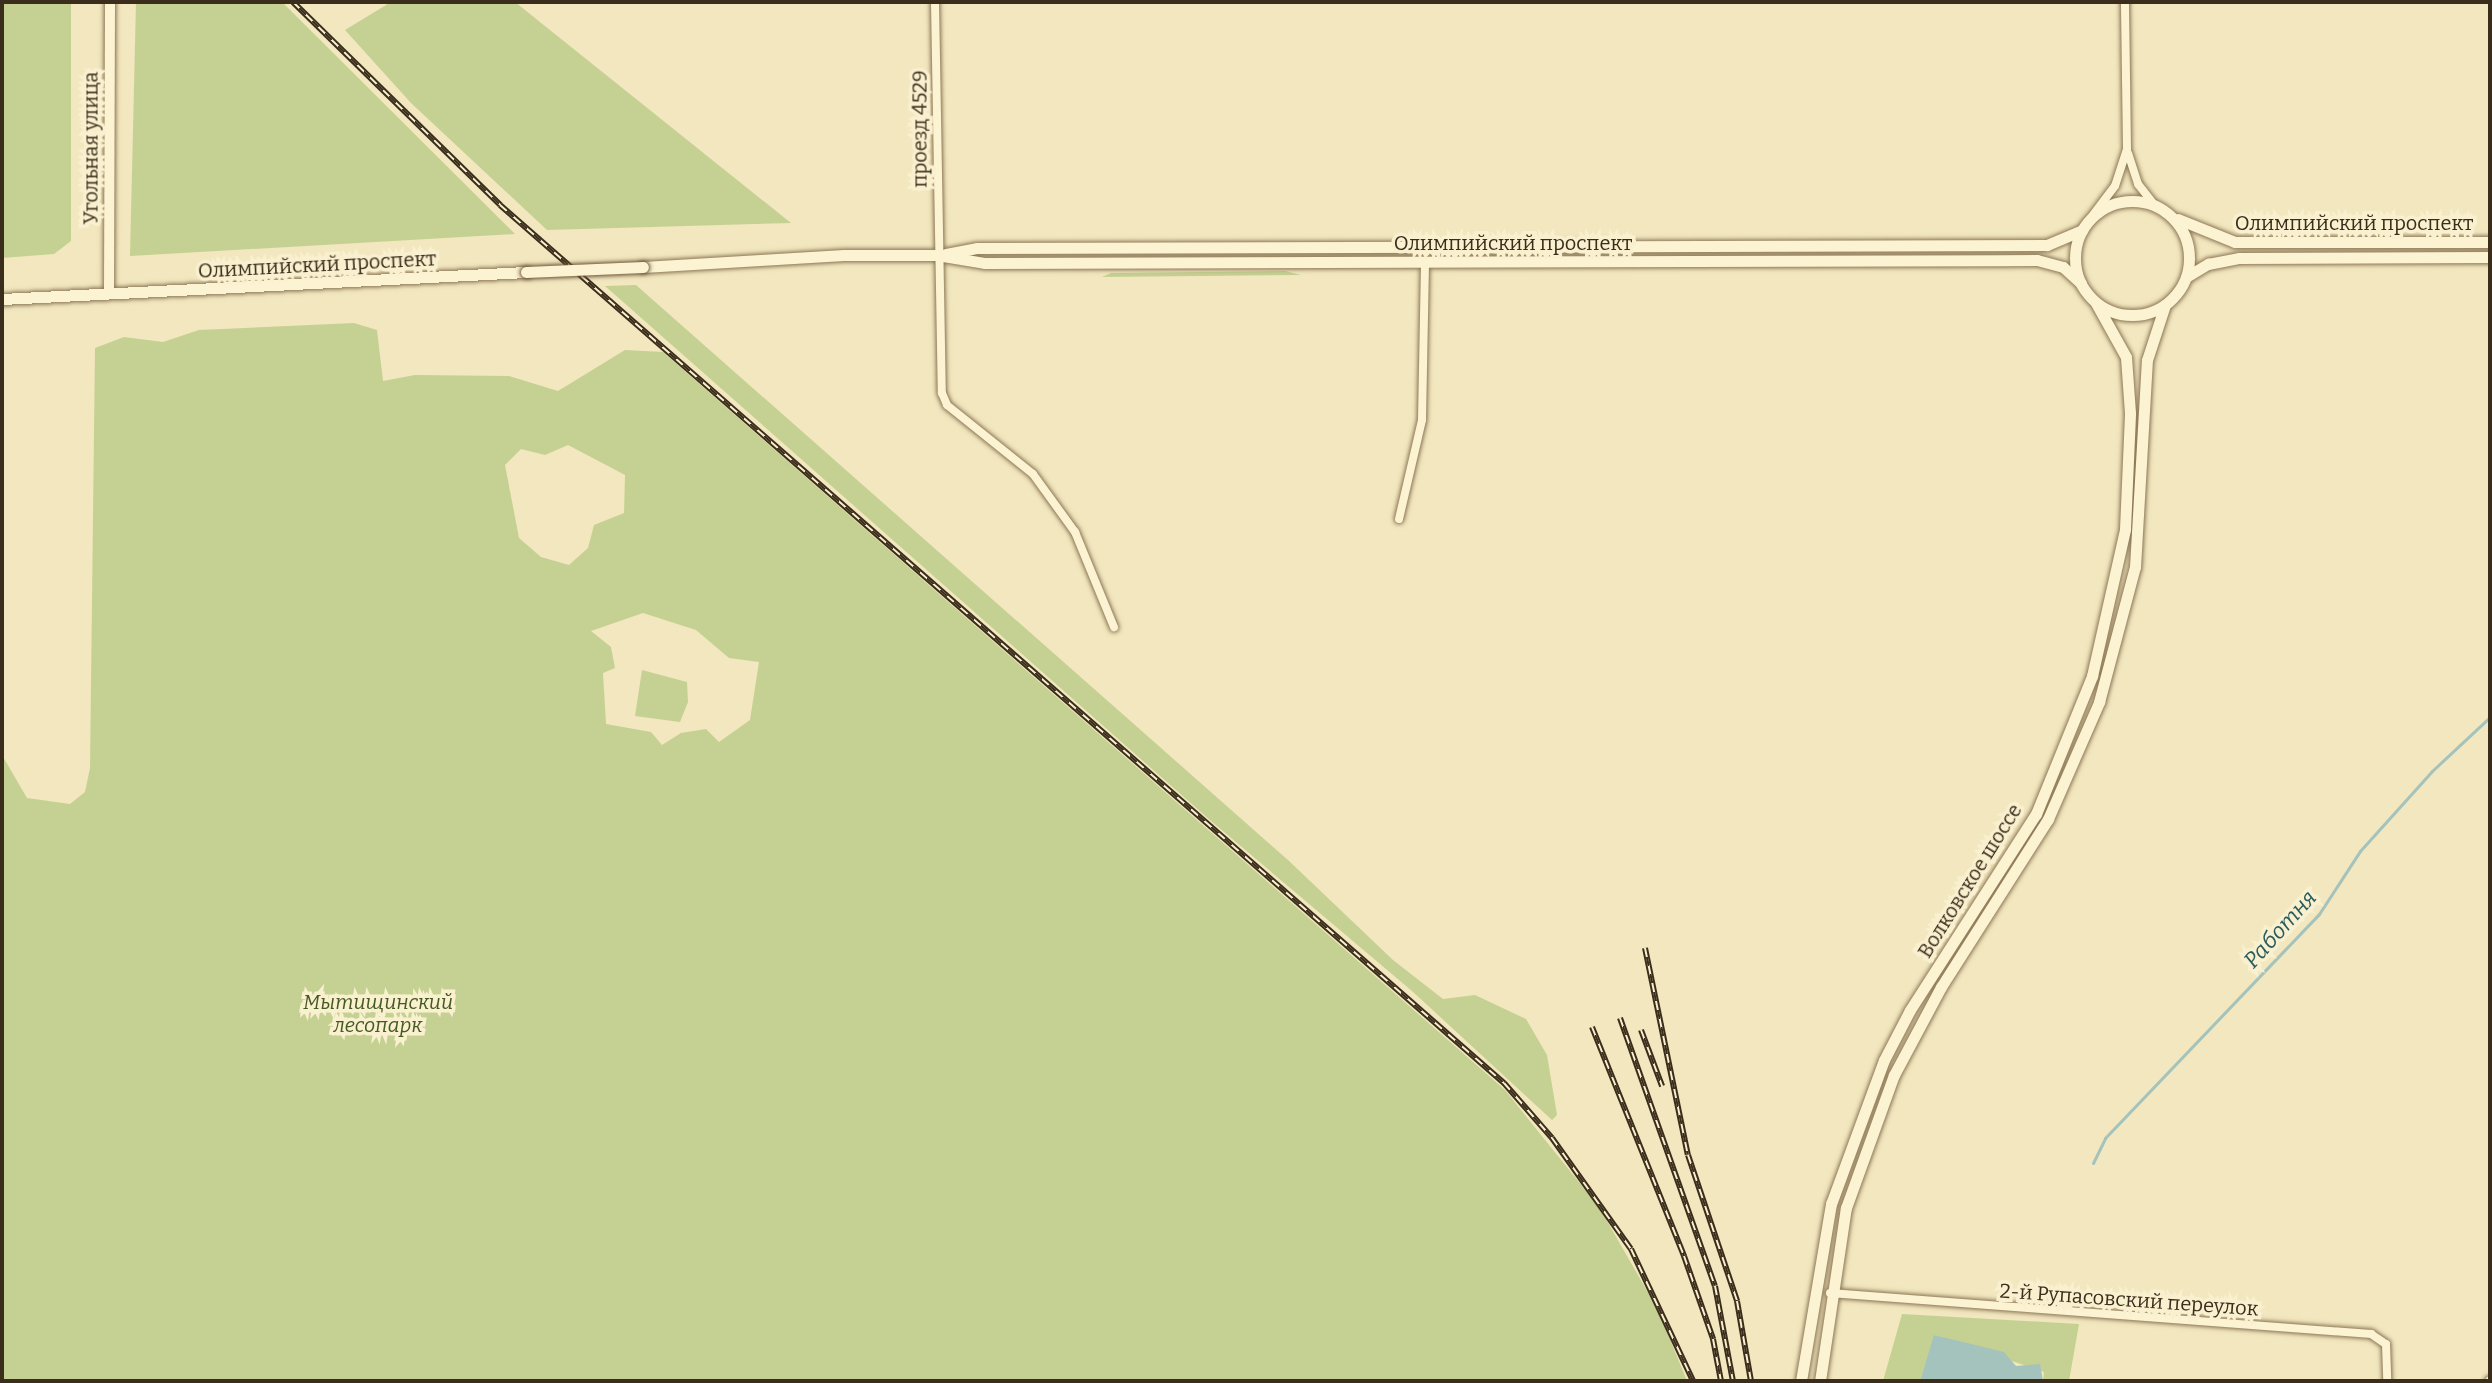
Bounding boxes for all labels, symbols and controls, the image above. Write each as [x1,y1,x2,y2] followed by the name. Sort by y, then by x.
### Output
[908,70,932,188] street label: проезд 4529
[79,72,103,224] street label: Угольная улица
[2235,211,2473,235] street label: Олимпийский проспект
[1394,231,1632,255] street label: Олимпийский проспект
[197,247,437,283] street label: Олимпийский проспект
[1913,800,2027,962] street label: Волковское шоссе
[2238,885,2322,973] water label: Работня
[303,990,453,1037] park label: Мытищинский лесопарк
[1999,1279,2259,1321] street label: 2-й Рупасовский переулок

